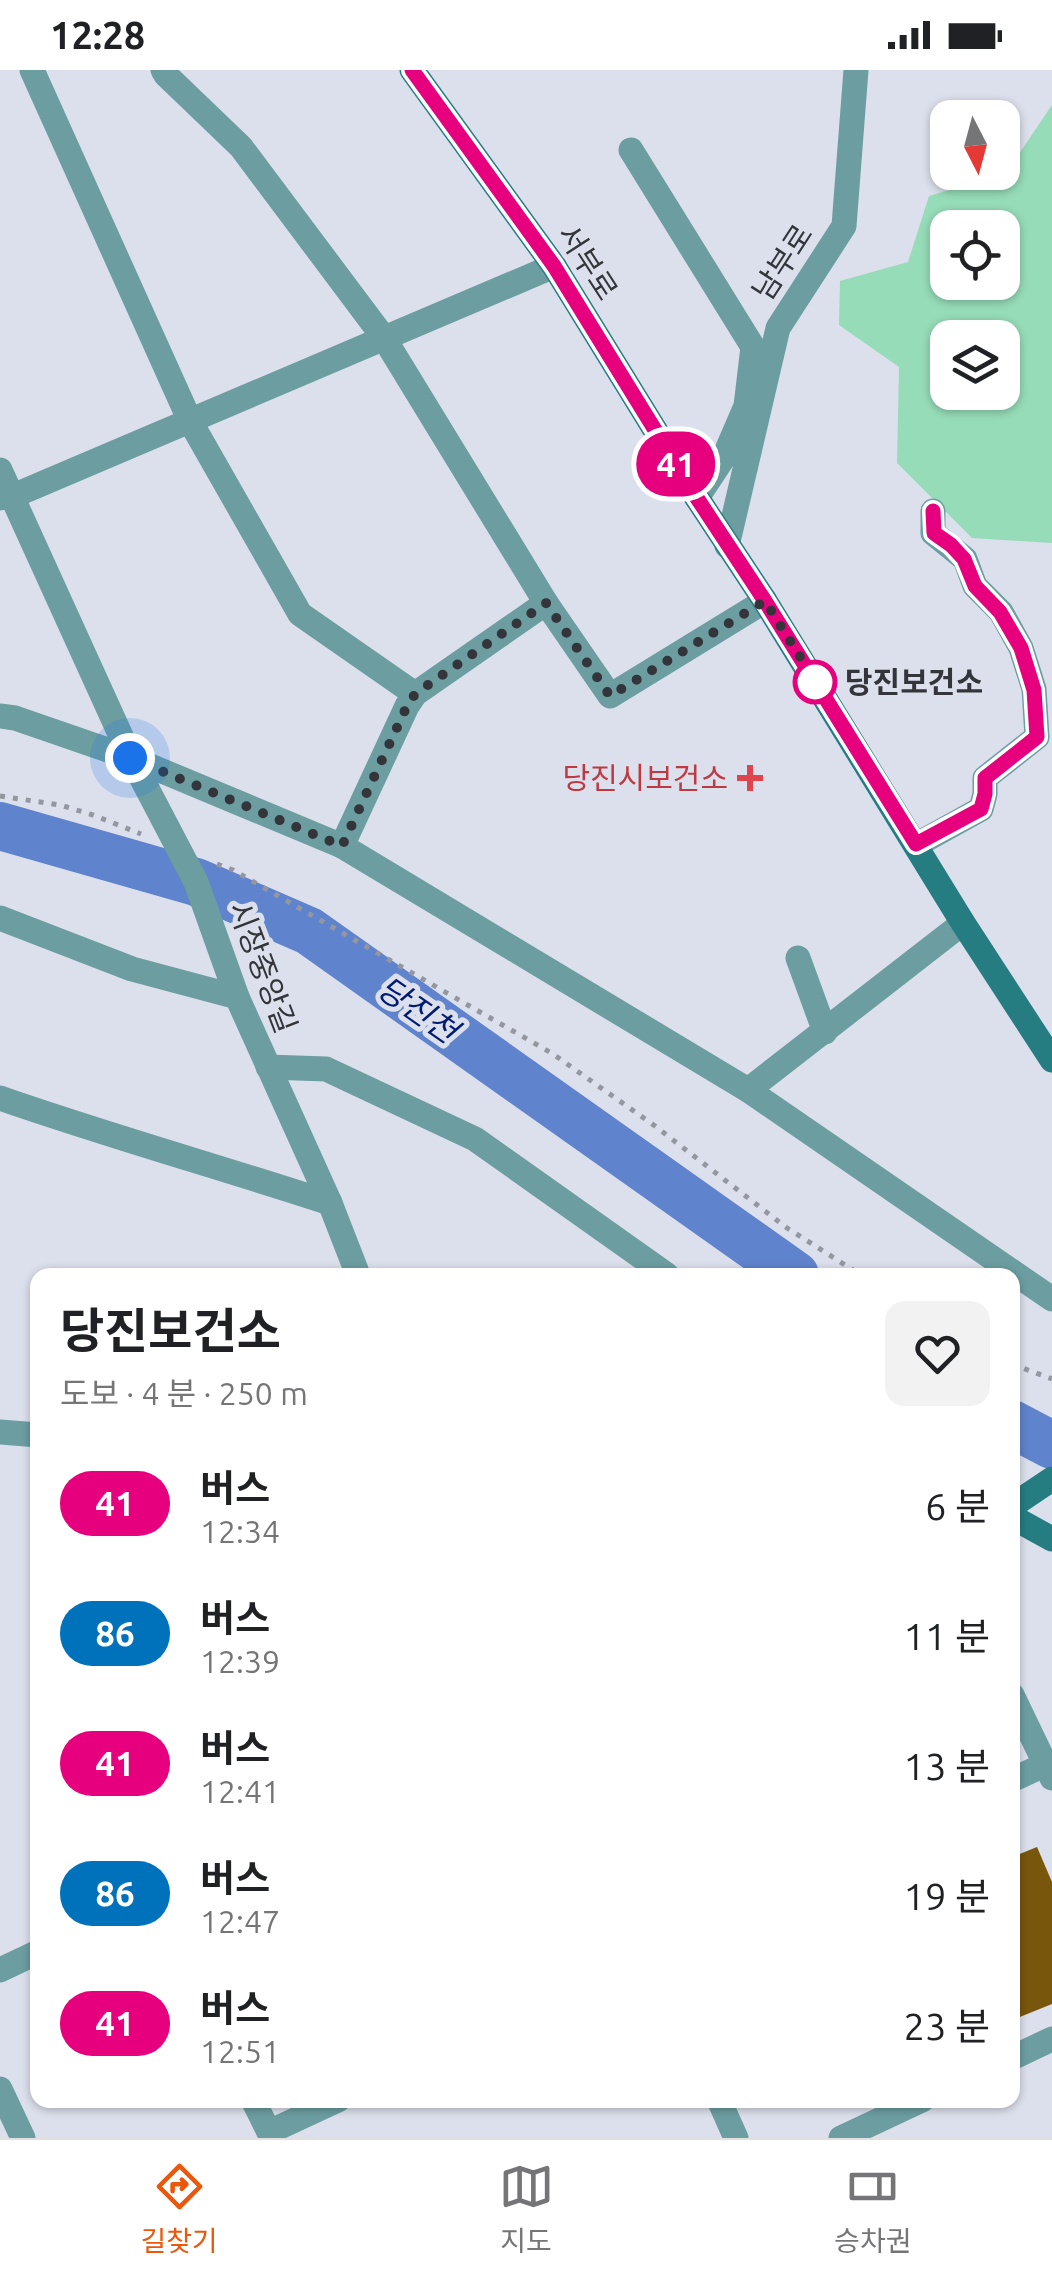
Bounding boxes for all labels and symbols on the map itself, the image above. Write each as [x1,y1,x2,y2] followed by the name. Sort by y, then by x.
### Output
[930,100,1020,190] north arrow
[551,218,625,306] street label: 서부로
[745,218,819,306] street label: 남부로
[631,432,721,496] line badge: 41
[794,661,836,703] marker: 당진보건소
[845,665,983,699] place label: 당진보건소
[105,733,155,783] your location
[562,761,728,795] place label: 당진시보건소
[737,765,763,791] marker: 당진시보건소
[222,896,304,1038] street label: 시장중앙길
[371,969,467,1051] water label: 당진천

